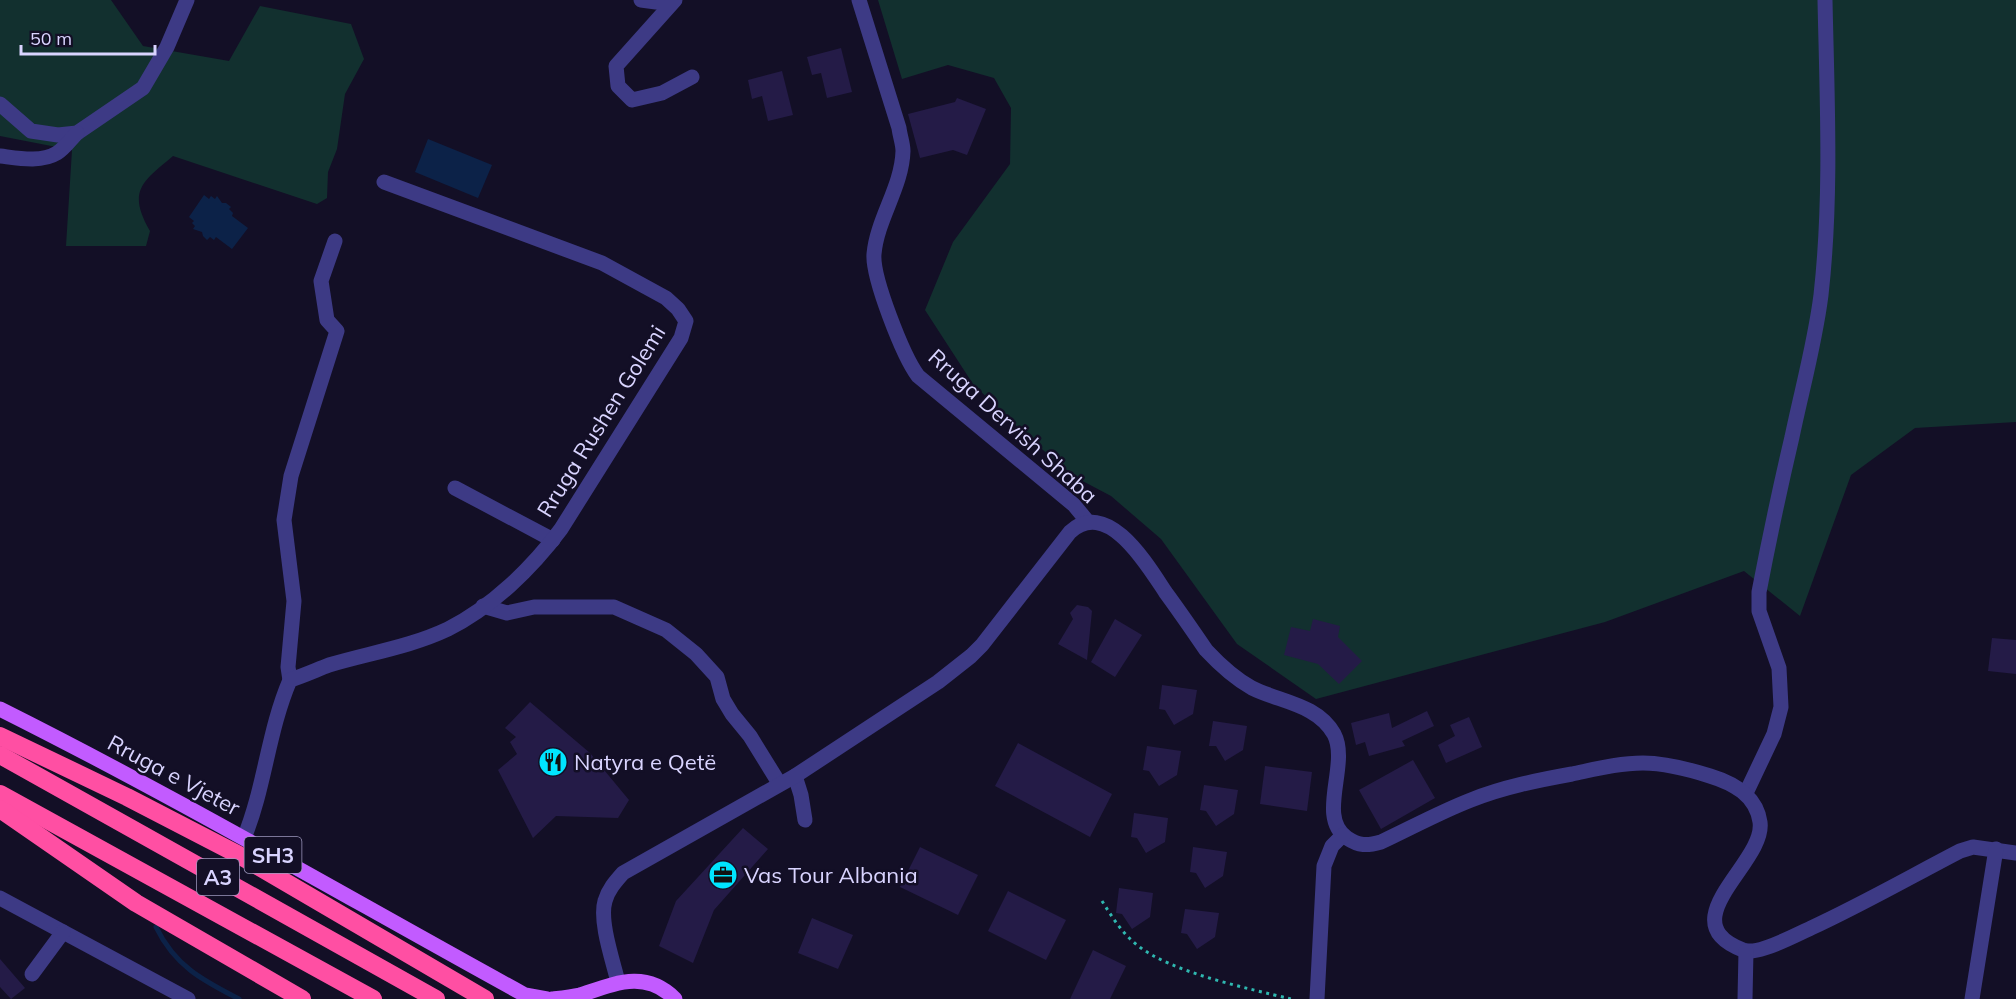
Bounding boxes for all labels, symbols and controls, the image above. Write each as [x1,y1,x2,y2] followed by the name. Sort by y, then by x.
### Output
[21,18,154,56] scale bar
[30,27,72,50] text: 50 m
[531,320,671,522] street label: Rruga Rushen Golemi
[923,343,1103,509] street label: Rruga Dervish Shaba
[103,728,245,822] street label: Rruga e Vjeter
[537,746,569,778] restaurant icon: Natyra e Qetë
[574,748,716,776] place label: Natyra e Qetë
[244,837,302,873] road number: SH3
[197,859,239,895] road number: A3
[707,859,739,891] office icon: Vas Tour Albania
[744,861,918,889] place label: Vas Tour Albania

